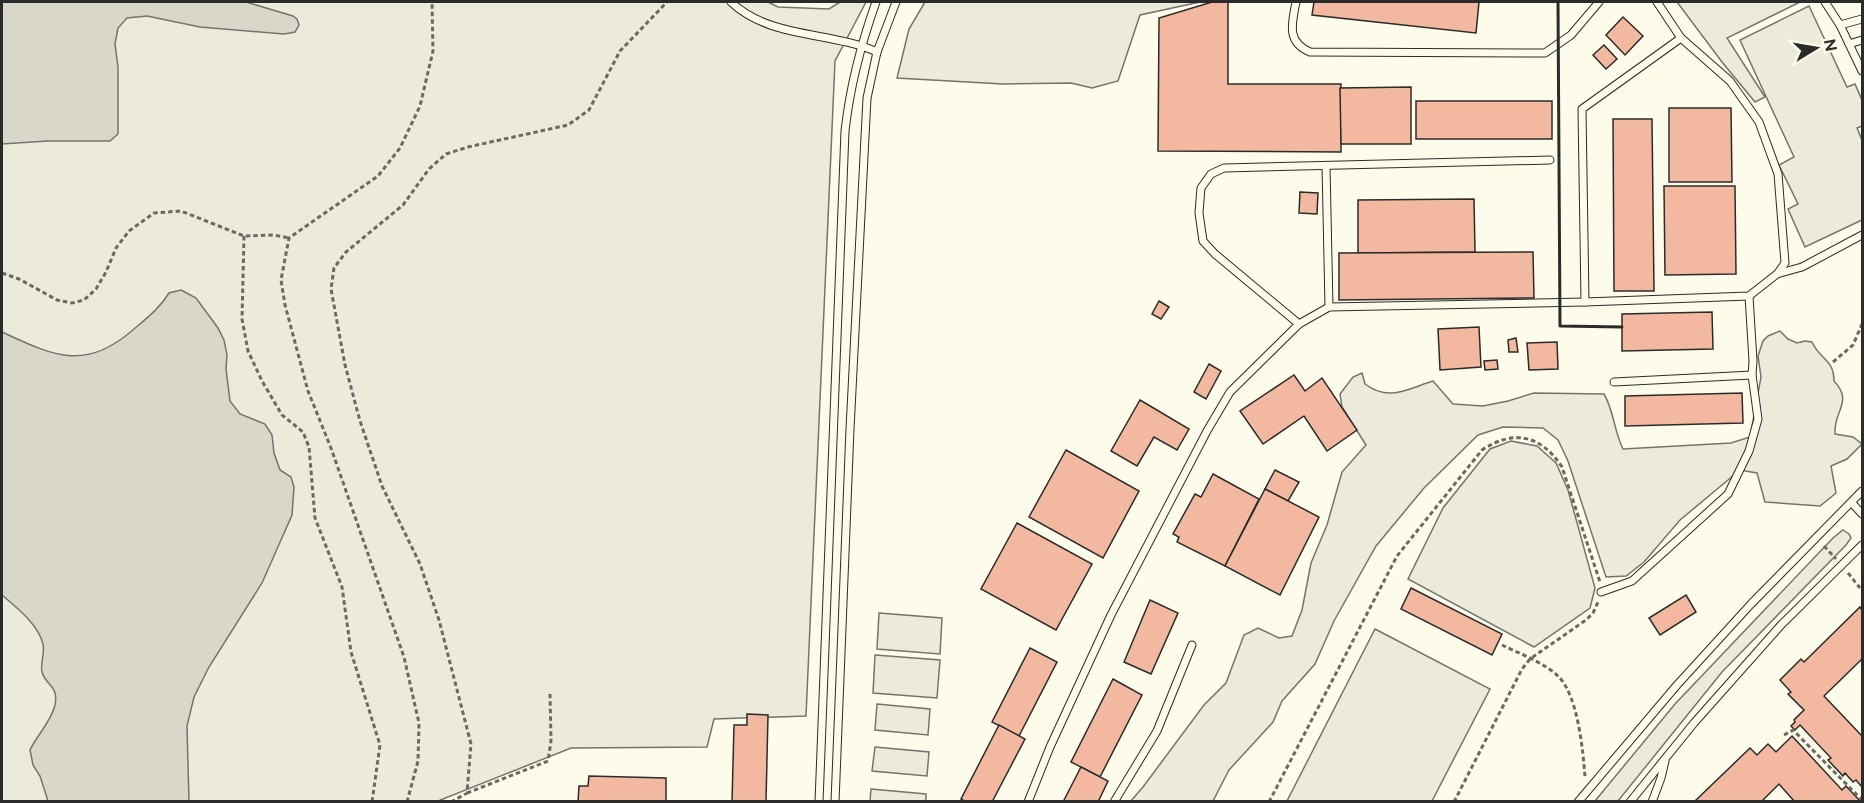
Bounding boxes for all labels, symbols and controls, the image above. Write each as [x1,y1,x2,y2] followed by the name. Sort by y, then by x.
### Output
[1786,18,1846,78] north arrow
[1820,37,1841,53] text: N

